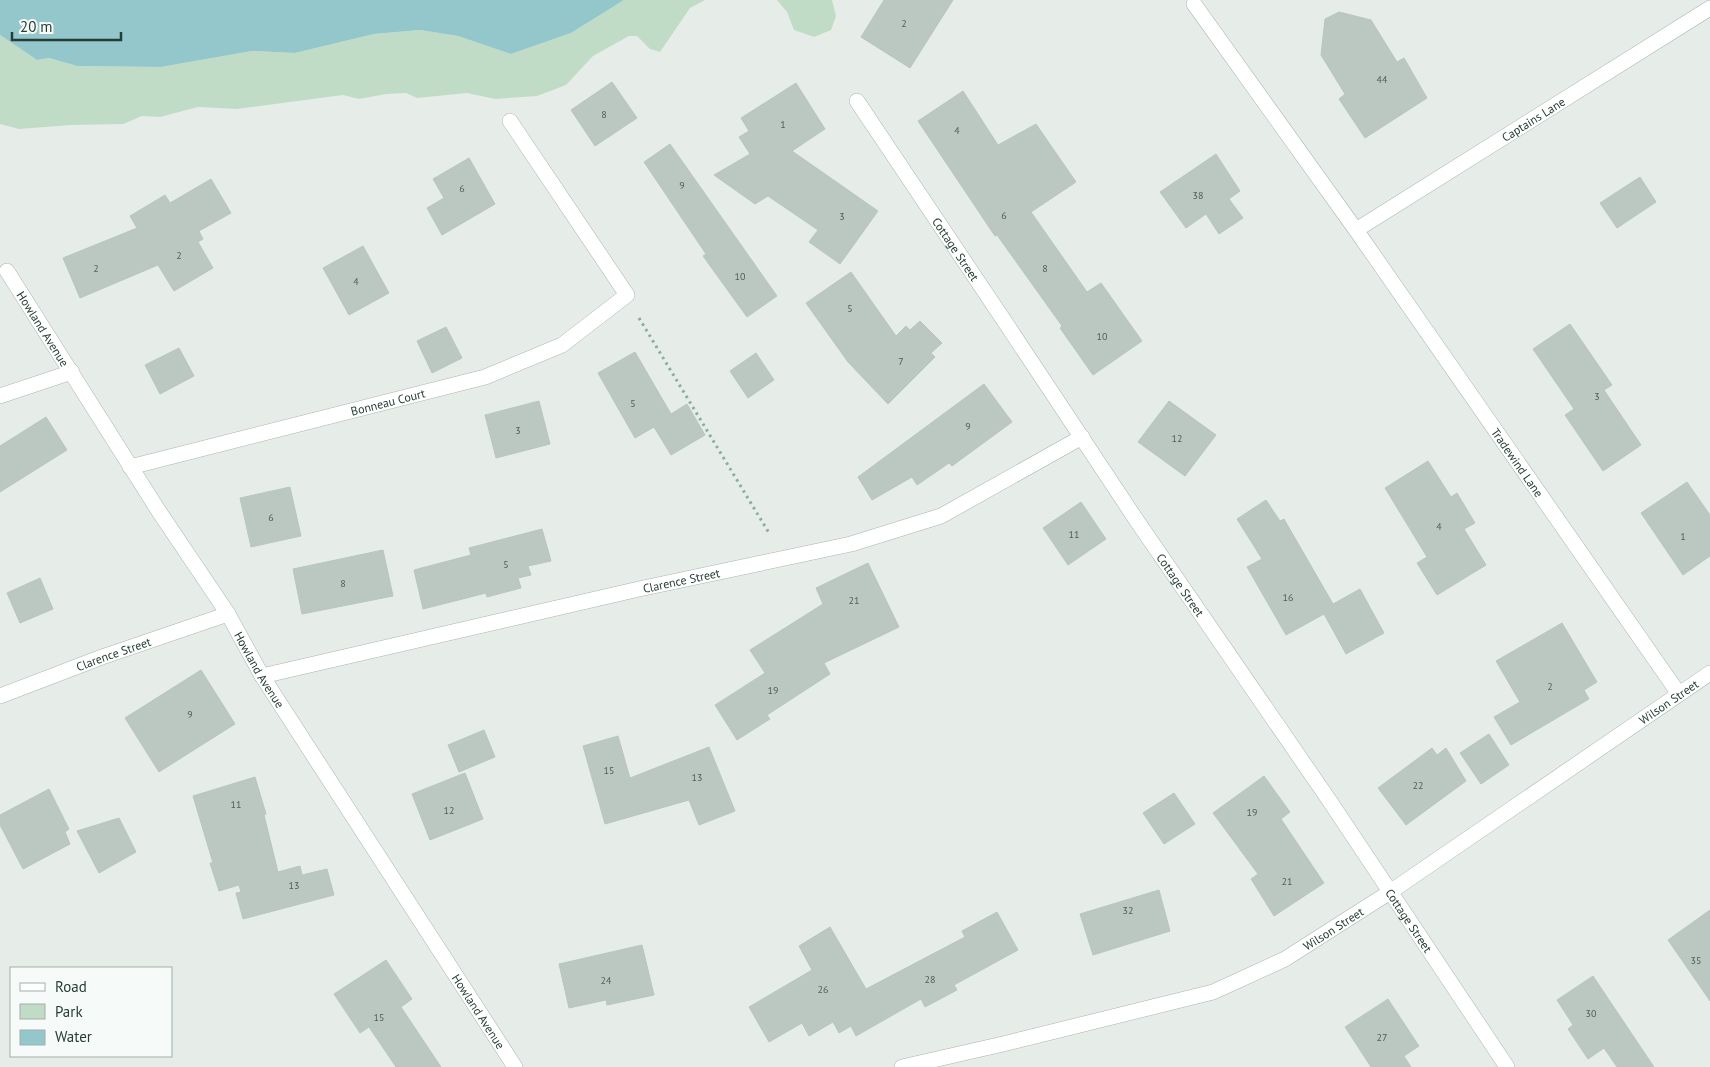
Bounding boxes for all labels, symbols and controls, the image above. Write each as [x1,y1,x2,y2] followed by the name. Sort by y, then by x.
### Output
[12,10,121,42] scale bar
[20,17,53,36] text: 20 m
[901,17,907,30] house number: 2
[1377,73,1388,86] house number: 44
[1499,94,1567,144] street label: Captains Lane
[601,108,607,121] house number: 8
[780,118,786,131] house number: 1
[954,124,960,137] house number: 4
[679,179,685,192] house number: 9
[459,182,465,195] house number: 6
[1193,189,1203,202] house number: 38
[1001,209,1007,222] house number: 6
[839,210,845,223] house number: 3
[929,214,983,284] street label: Cottage Street
[176,249,182,262] house number: 2
[93,262,99,275] house number: 2
[1042,262,1048,275] house number: 8
[735,270,746,283] house number: 10
[353,275,359,288] house number: 4
[14,288,73,369] street label: Howland Avenue
[847,302,853,315] house number: 5
[1097,330,1108,343] house number: 10
[898,355,904,368] house number: 7
[349,385,427,418] street label: Bonneau Court
[1594,390,1600,403] house number: 3
[630,397,636,410] house number: 5
[965,420,971,433] house number: 9
[515,424,521,437] house number: 3
[1488,425,1547,500] street label: Tradewind Lane
[1172,432,1182,445] house number: 12
[268,511,274,524] house number: 6
[1436,520,1442,533] house number: 4
[1069,528,1079,541] house number: 11
[1680,530,1686,543] house number: 1
[1154,550,1208,619] street label: Cottage Street
[503,558,509,571] house number: 5
[641,565,721,596] street label: Clarence Street
[340,577,346,590] house number: 8
[1283,591,1293,604] house number: 16
[849,594,859,607] house number: 21
[231,629,288,711] street label: Howland Avenue
[74,633,153,674] street label: Clarence Street
[1636,676,1701,727] street label: Wilson Street
[1547,680,1553,693] house number: 2
[768,684,778,697] house number: 19
[187,708,193,721] house number: 9
[604,764,614,777] house number: 15
[692,771,702,784] house number: 13
[1413,779,1423,792] house number: 22
[231,798,241,811] house number: 11
[444,804,454,817] house number: 12
[1247,806,1257,819] house number: 19
[1282,875,1292,888] house number: 21
[289,879,299,892] house number: 13
[1383,886,1436,955] street label: Cottage Street
[1123,904,1133,917] house number: 32
[1300,904,1366,953] street label: Wilson Street
[1691,954,1701,967] house number: 35
[10,967,172,1057] legend
[449,971,509,1051] street label: Howland Avenue
[925,973,935,986] house number: 28
[601,974,612,987] house number: 24
[55,977,87,996] text: Road
[818,983,828,996] house number: 26
[55,1002,83,1021] text: Park
[1586,1007,1597,1020] house number: 30
[374,1011,384,1024] house number: 15
[55,1027,92,1046] text: Water
[1377,1031,1387,1044] house number: 27

